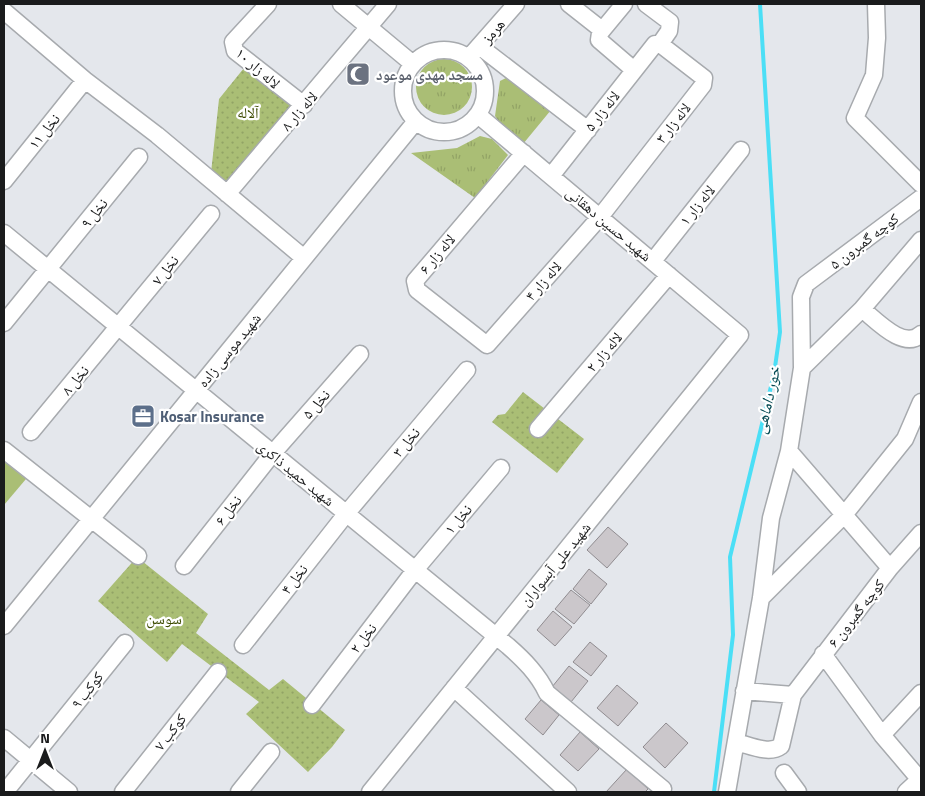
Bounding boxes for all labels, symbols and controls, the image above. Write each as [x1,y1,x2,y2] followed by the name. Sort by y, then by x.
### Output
[475,13,510,49] street label: هرمز
[230,42,286,94] street label: لاله زار ۱۰
[345,61,371,87] mosque icon: مسجد مهدی موعود
[376,63,483,86] place label: مسجد مهدی موعود
[275,86,323,136] street label: لاله زار ۸
[579,86,625,136] street label: لاله زار ۵
[650,98,696,148] street label: لاله زار ۳
[237,101,260,124] park label: آلاله
[23,108,65,154] street label: نخل ۱۱
[674,180,720,230] street label: لاله زار ۱
[561,181,657,267] street label: شهید حسین دهقانی
[75,193,113,233] street label: نخل ۹
[824,207,904,275] street label: کوچه گمبرون ۵
[413,229,461,279] street label: لاله زار ۶
[146,250,184,290] street label: نخل ۷
[519,256,567,306] street label: لاله زار ۴
[192,308,266,392] street label: شهید موسی زاده
[580,327,628,377] street label: لاله زار ۲
[56,360,94,400] street label: نخل ۸
[748,363,787,436] water label: خور داماهی
[296,384,336,424] street label: نخل ۵
[130,403,156,429] office icon: Kosar Insurance
[160,405,264,428] place label: Kosar Insurance
[387,422,425,462] street label: نخل ۳
[252,434,340,512] street label: شهید حمید ذاکری
[209,490,247,530] street label: نخل ۶
[439,499,477,539] street label: نخل ۱
[514,517,596,611] street label: شهید علی آبسواران
[275,559,313,599] street label: نخل ۴
[822,574,890,652] street label: کوچه گمبرون ۶
[146,607,182,630] park label: سوسن
[344,618,382,658] street label: نخل ۲
[65,666,109,714] street label: کوکب ۹
[148,708,192,756] street label: کوکب ۷
[20,726,70,776] north arrow
[40,727,50,748] text: N

